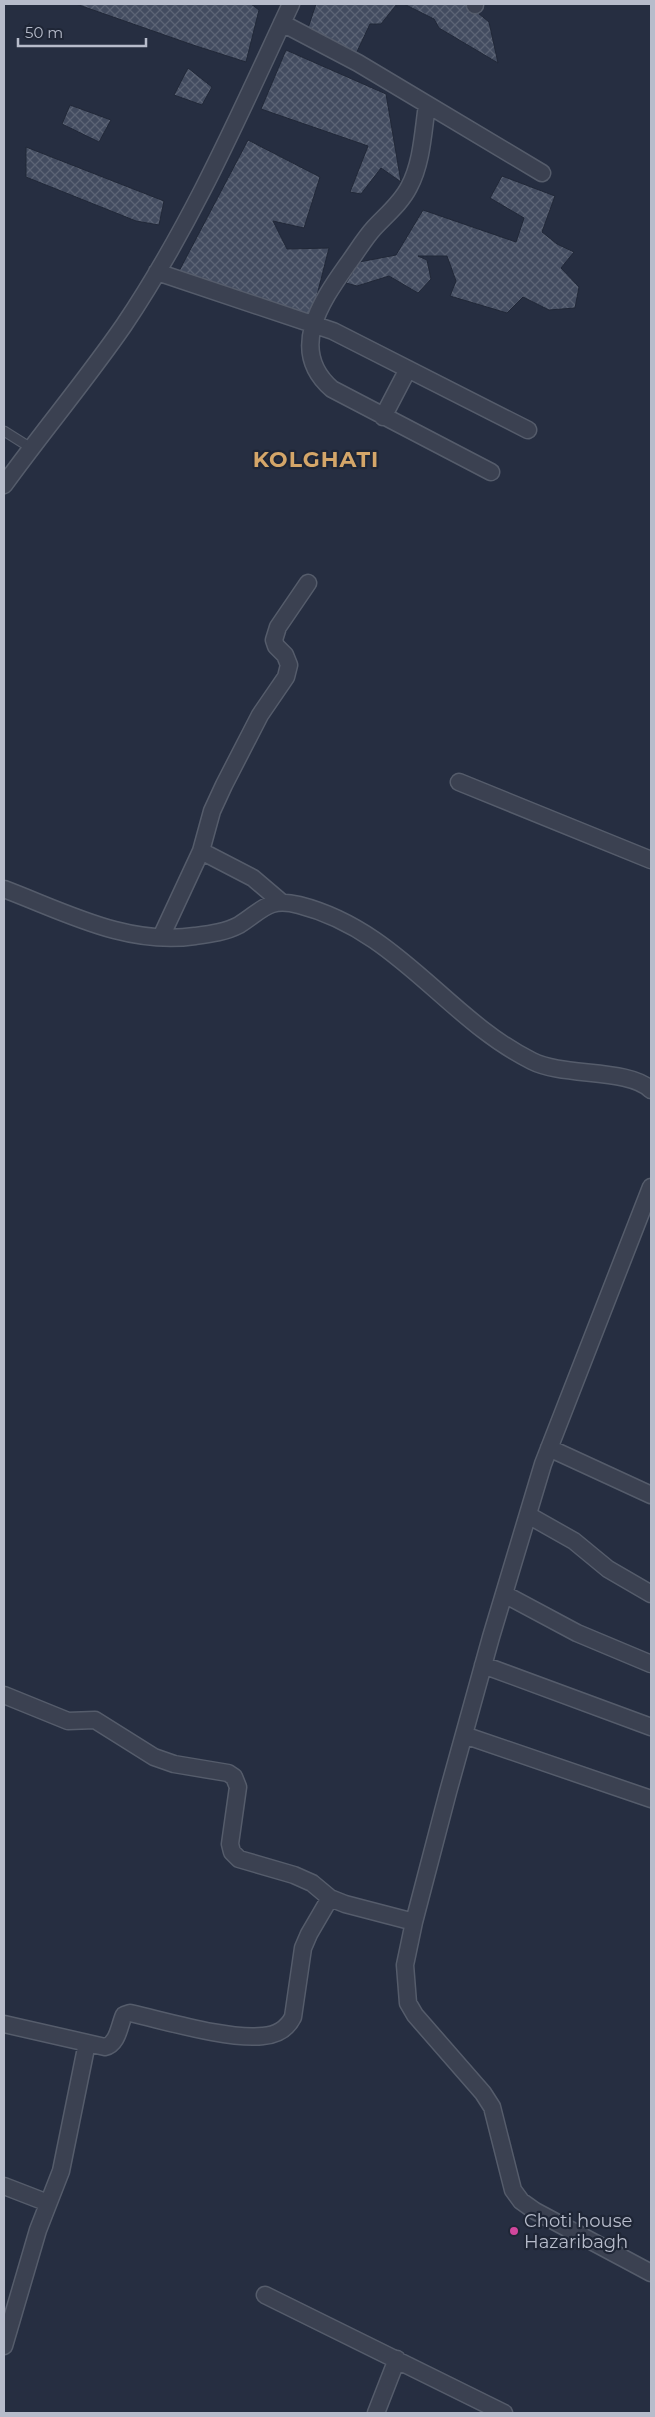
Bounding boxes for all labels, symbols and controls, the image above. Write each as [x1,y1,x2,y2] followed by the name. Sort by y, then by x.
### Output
[18,15,145,47] scale bar
[25,23,63,42] text: 50 m
[253,446,379,473] district label: KOLGHATI
[524,2210,632,2253] place label: Choti house Hazaribagh
[508,2225,520,2237] marker: Choti house Hazaribagh

